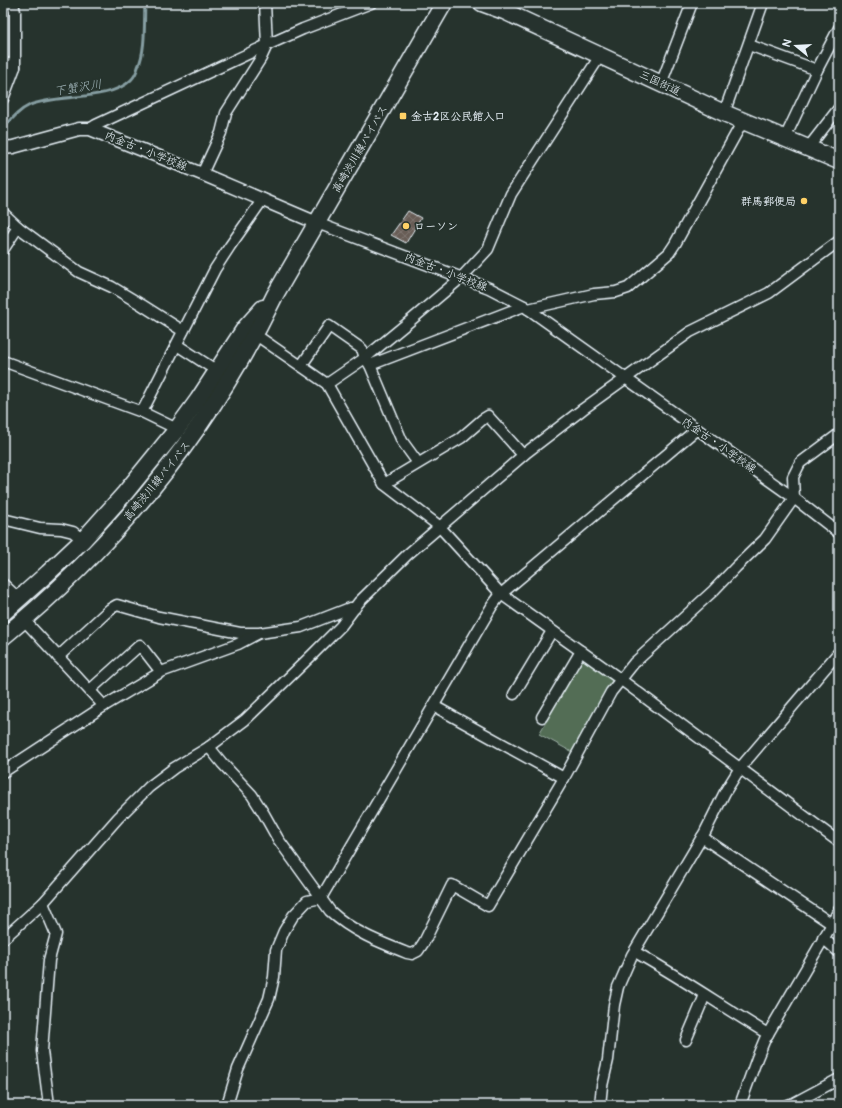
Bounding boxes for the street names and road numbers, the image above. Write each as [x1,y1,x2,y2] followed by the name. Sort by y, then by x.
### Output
[637,68,683,98] street label: 三国街道
[330,103,390,195] street label: 高崎渋川線バイパス
[103,128,189,174] street label: 内金古・小学校線
[403,250,489,294] street label: 内金古・小学校線
[679,414,759,476] street label: 内金古・小学校線
[121,439,193,523] street label: 高崎渋川線バイパス

